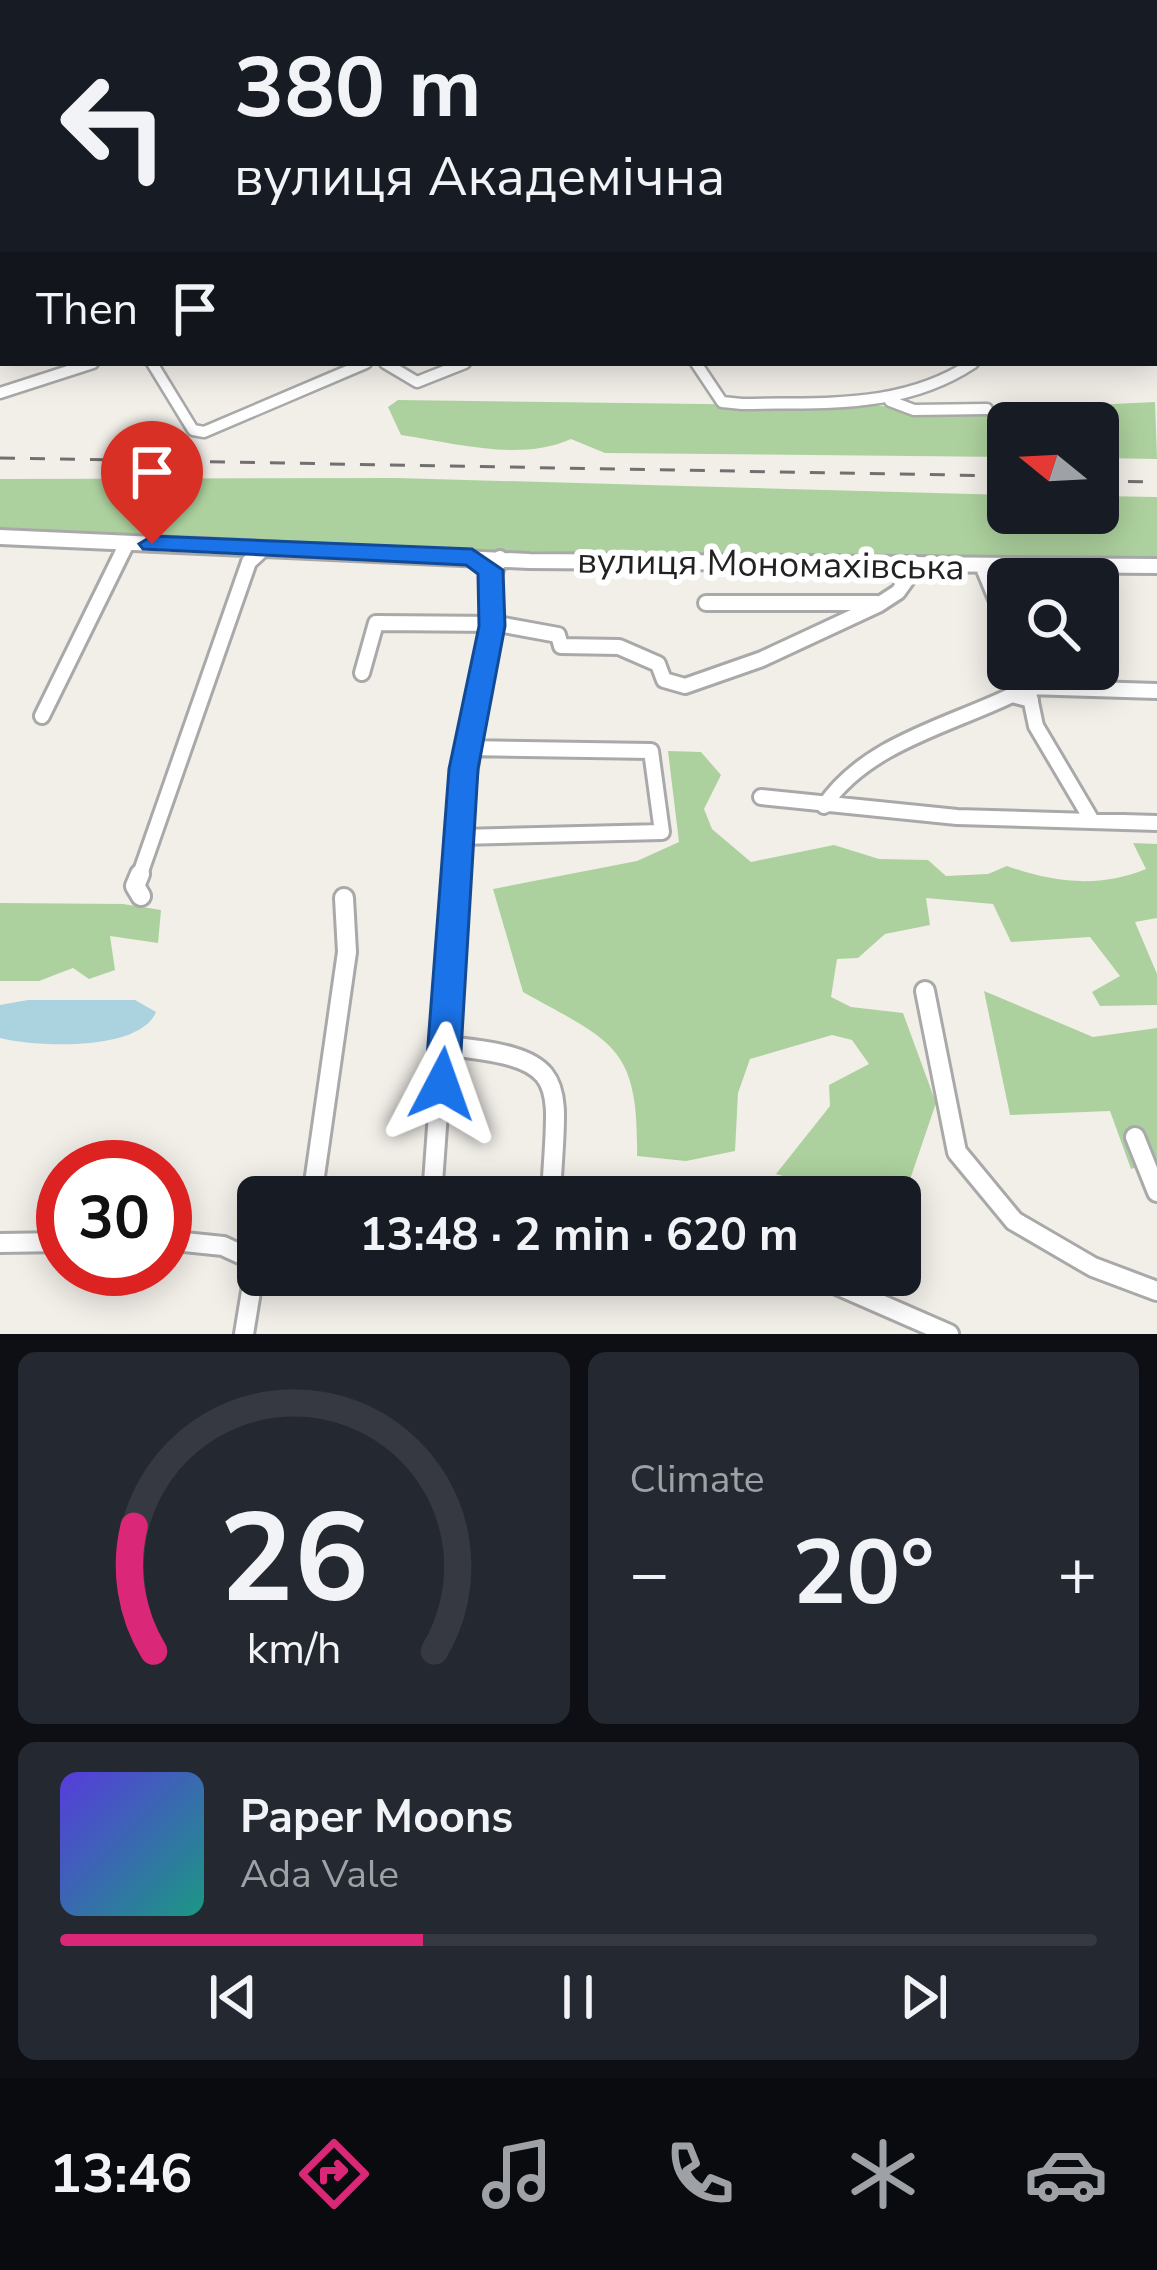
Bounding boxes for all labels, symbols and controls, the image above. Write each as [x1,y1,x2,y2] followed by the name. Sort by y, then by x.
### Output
[234,31,482,146] text: 380 m
[36,48,192,204] icon: left
[234,140,725,214] text: вулиця Академічна
[162,276,228,342] icon: arrive
[36,279,138,340] text: Then
[987,402,1119,534] north arrow
[987,402,1119,690] map controls
[101,421,203,544] pin
[119,439,185,505] icon: arrive
[577,537,965,592] street label: вулиця Мономахівська
[987,558,1119,690] button: search
[379,1021,505,1147] position arrow
[36,1140,192,1296] speed limit sign: 30
[359,1205,799,1266] text: 13:48 · 2 min · 620 m
[630,1453,765,1506] text: Climate
[219,1474,369,1644] text: 26
[792,1512,934,1635] text: 20°
[630,1529,669,1619] text: −
[1057,1529,1097,1619] text: +
[246,1620,341,1678] text: km/h
[240,1787,513,1848] text: Paper Moons
[240,1848,399,1901] text: Ada Vale
[200,1964,266,2030] icon: previous
[545,1964,611,2030] icon: pause
[891,1964,957,2030] icon: next
[292,2132,376,2216] icon: directions
[475,2132,559,2216] icon: music
[658,2132,742,2216] icon: phone
[841,2132,925,2216] icon: climate
[1024,2132,1108,2216] icon: car
[50,2137,193,2211] text: 13:46

